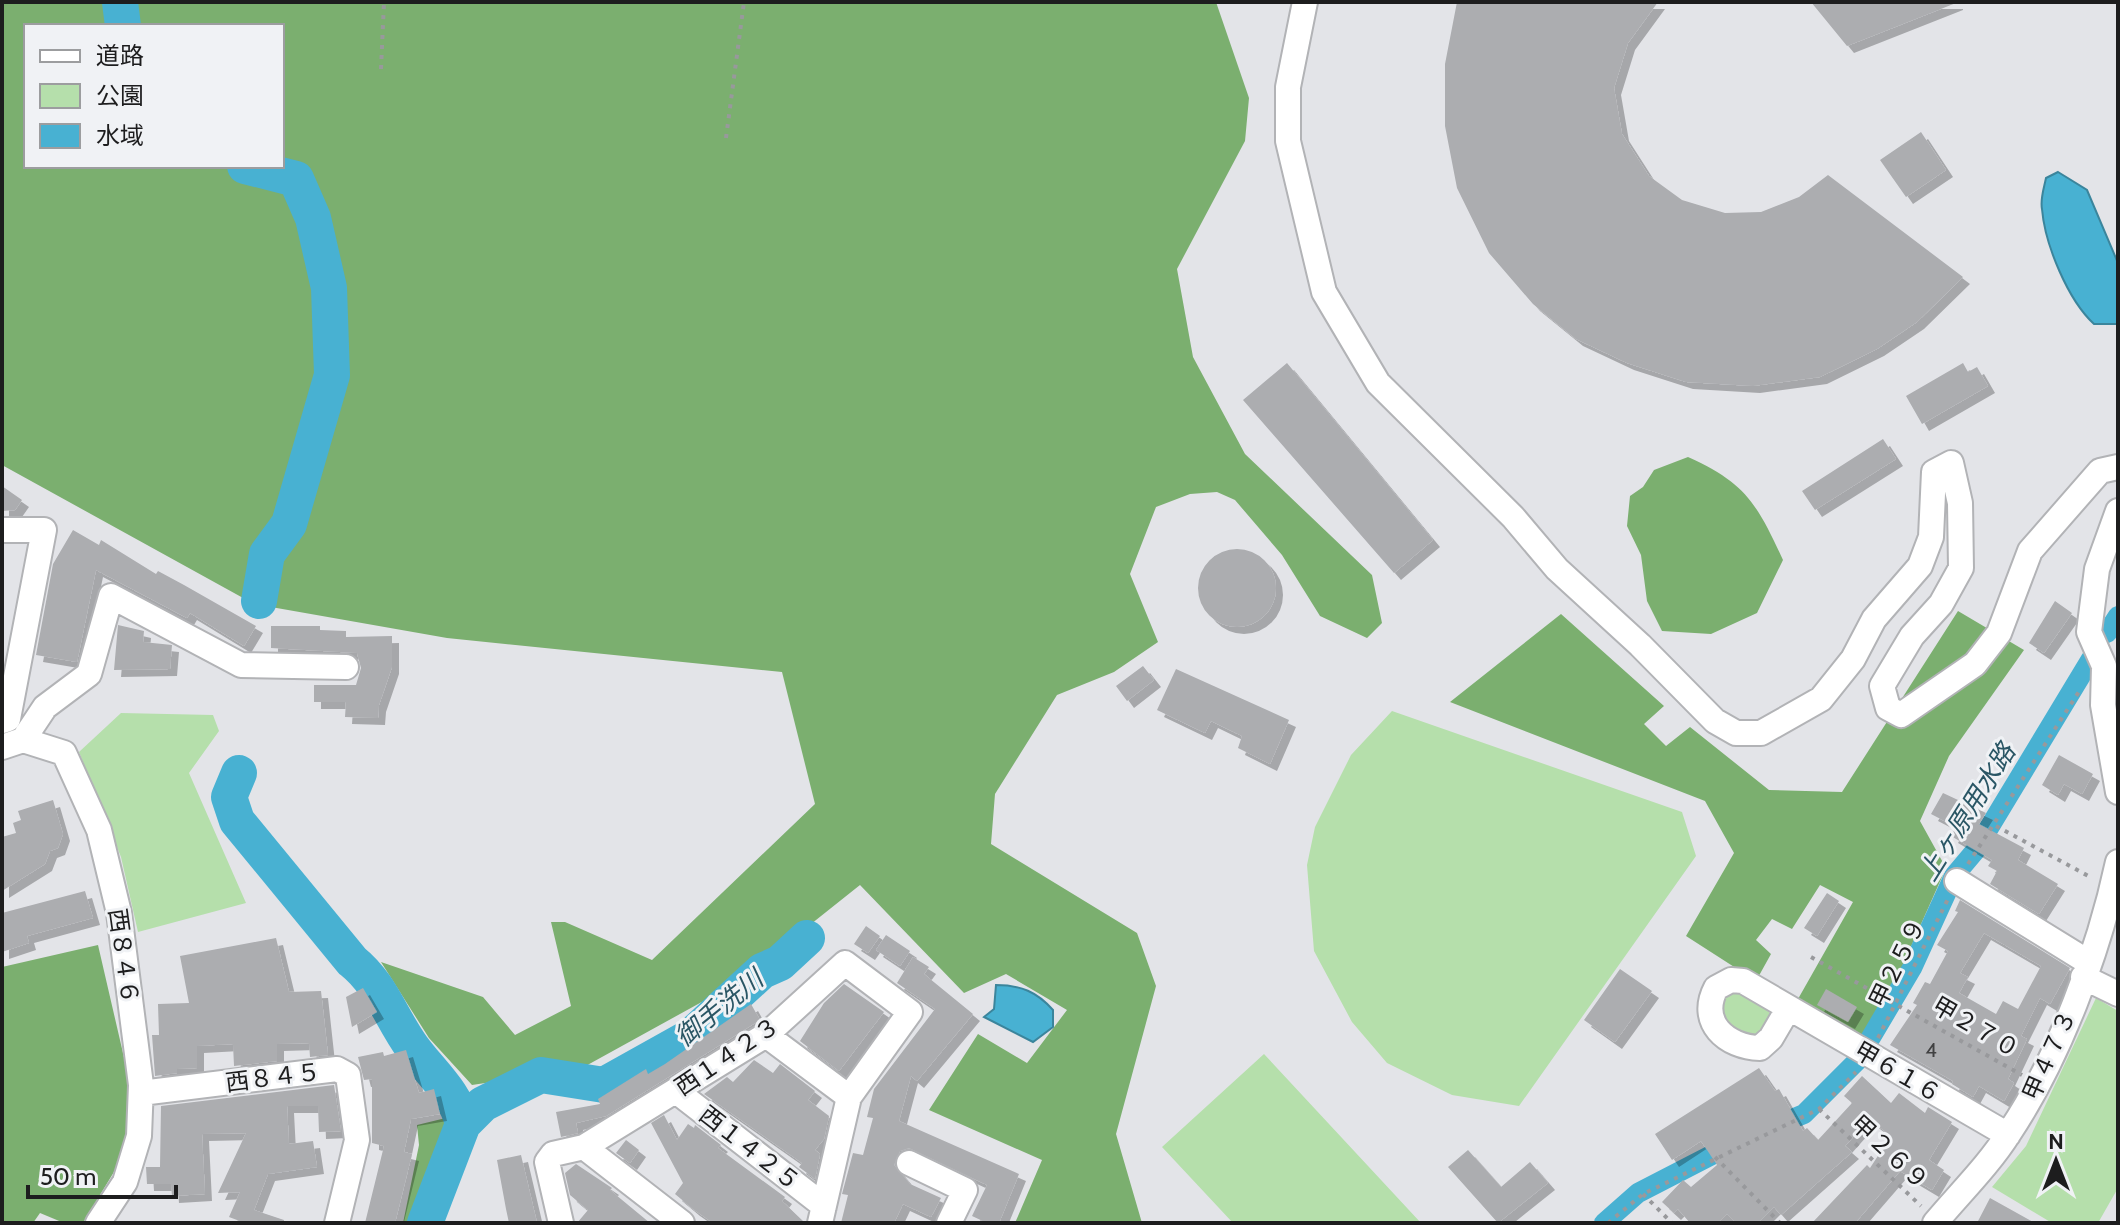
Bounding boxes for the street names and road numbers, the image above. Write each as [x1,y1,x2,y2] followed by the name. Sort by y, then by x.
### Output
[103,906,145,1006] street label: 西８４６
[1863,914,1931,1012] street label: 甲２５９
[1927,990,2025,1064] street label: 甲２７０
[2016,1005,2082,1105] street label: 甲４７３
[669,1010,785,1102] street label: 西１４２３
[1849,1035,1947,1109] street label: 甲６１６
[224,1057,322,1097] street label: 西８４５
[694,1100,806,1196] street label: 西１４２５
[1845,1109,1935,1195] street label: 甲２６９

